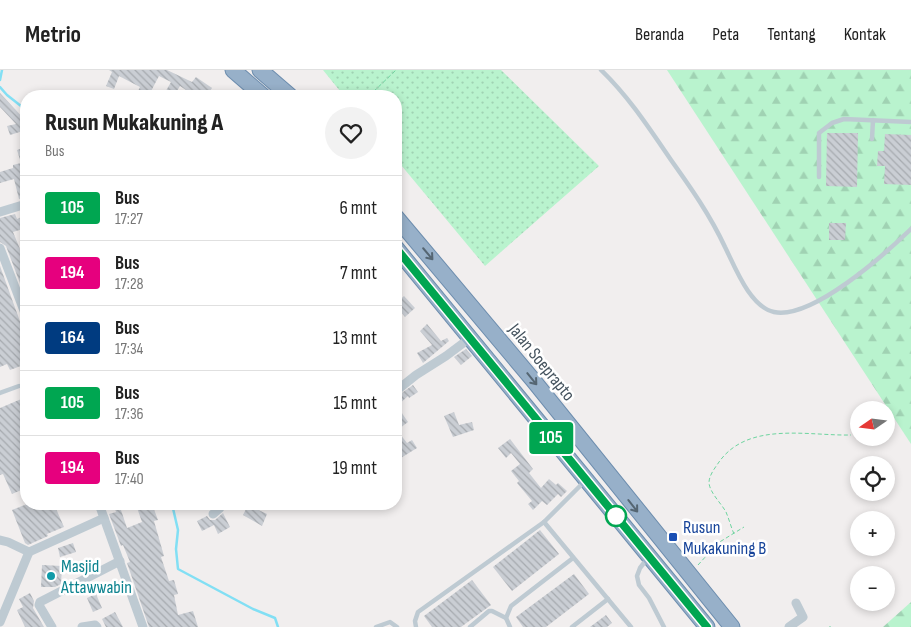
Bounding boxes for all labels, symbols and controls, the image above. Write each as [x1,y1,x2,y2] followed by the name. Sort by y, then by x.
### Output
[25,20,81,49] text: Metrio
[635,24,684,45] text: Beranda
[712,24,739,45] text: Peta
[767,24,816,45] text: Tentang
[844,24,886,45] text: Kontak
[325,107,377,159] button: heart
[45,108,223,137] text: Rusun Mukakuning A
[45,142,65,161] text: Bus
[115,187,140,210] text: Bus
[61,197,84,218] text: 105
[339,197,377,220] text: 6 mnt
[115,210,143,229] text: 17:27
[422,247,433,260] one-way arrow
[115,252,140,275] text: Bus
[61,262,84,283] text: 194
[340,262,377,285] text: 7 mnt
[115,275,143,294] text: 17:28
[115,317,140,340] text: Bus
[503,319,579,405] street label: Jalan Soeprapto
[60,327,85,348] text: 164
[333,327,377,350] text: 13 mnt
[115,340,143,359] text: 17:34
[526,372,537,385] one-way arrow
[115,382,140,405] text: Bus
[61,392,84,413] text: 105
[333,392,377,415] text: 15 mnt
[850,401,895,446] north arrow
[850,401,895,611] map controls
[115,405,144,424] text: 17:36
[522,422,580,454] line badge: 105
[539,427,563,448] text: 105
[115,447,140,470] text: Bus
[850,456,895,501] button: locate
[61,457,84,478] text: 194
[333,457,377,480] text: 19 mnt
[115,470,144,489] text: 17:40
[628,499,639,512] one-way arrow
[605,505,627,527] unlabelled marker
[850,511,895,556] button: +
[683,517,766,559] place label: Rusun Mukakuning B
[667,531,679,543] marker: Rusun Mukakuning B
[60,556,132,598] place label: Masjid Attawwabin
[850,566,895,611] button: −
[45,570,57,582] marker: Masjid Attawwabin

